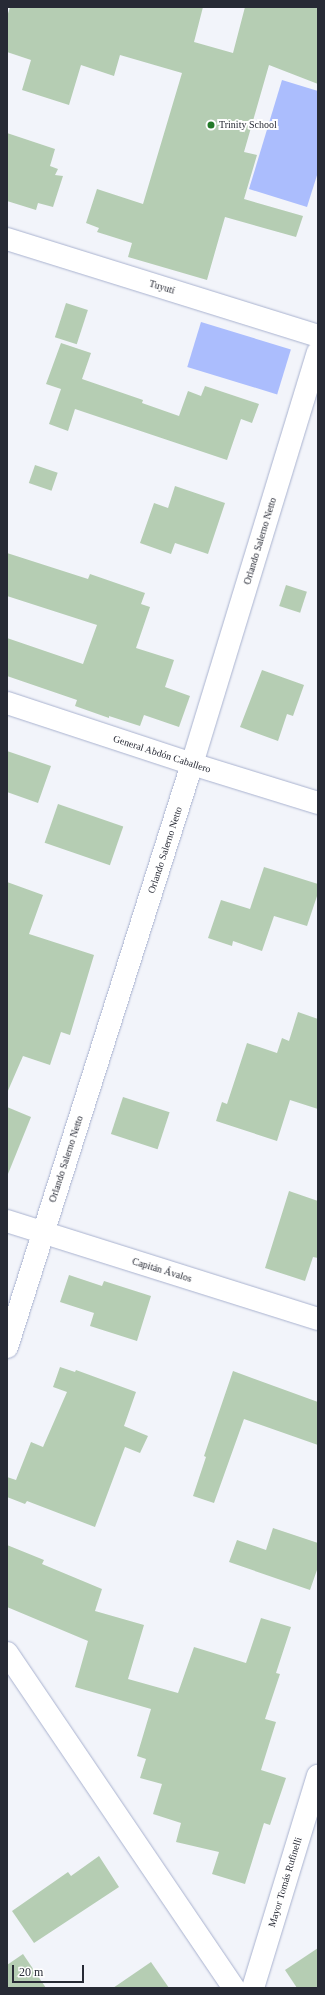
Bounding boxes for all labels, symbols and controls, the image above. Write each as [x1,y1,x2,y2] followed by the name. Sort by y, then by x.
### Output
[219,119,277,131] place label: Trinity School
[206,120,216,130] marker: Trinity School
[148,277,176,297] street label: Tuyutí
[241,496,279,586] street label: Orlando Salerno Netto
[111,732,213,776] street label: General Abdón Caballero
[145,805,185,895] street label: Orlando Salerno Netto
[46,1114,86,1204] street label: Orlando Salerno Netto
[131,1255,193,1285] street label: Capitán Ávalos
[266,1835,304,1929] street label: Mayor Tomás Rufinelli
[14,1957,86,1983] scale bar
[19,1965,43,1979] text: 20 m

